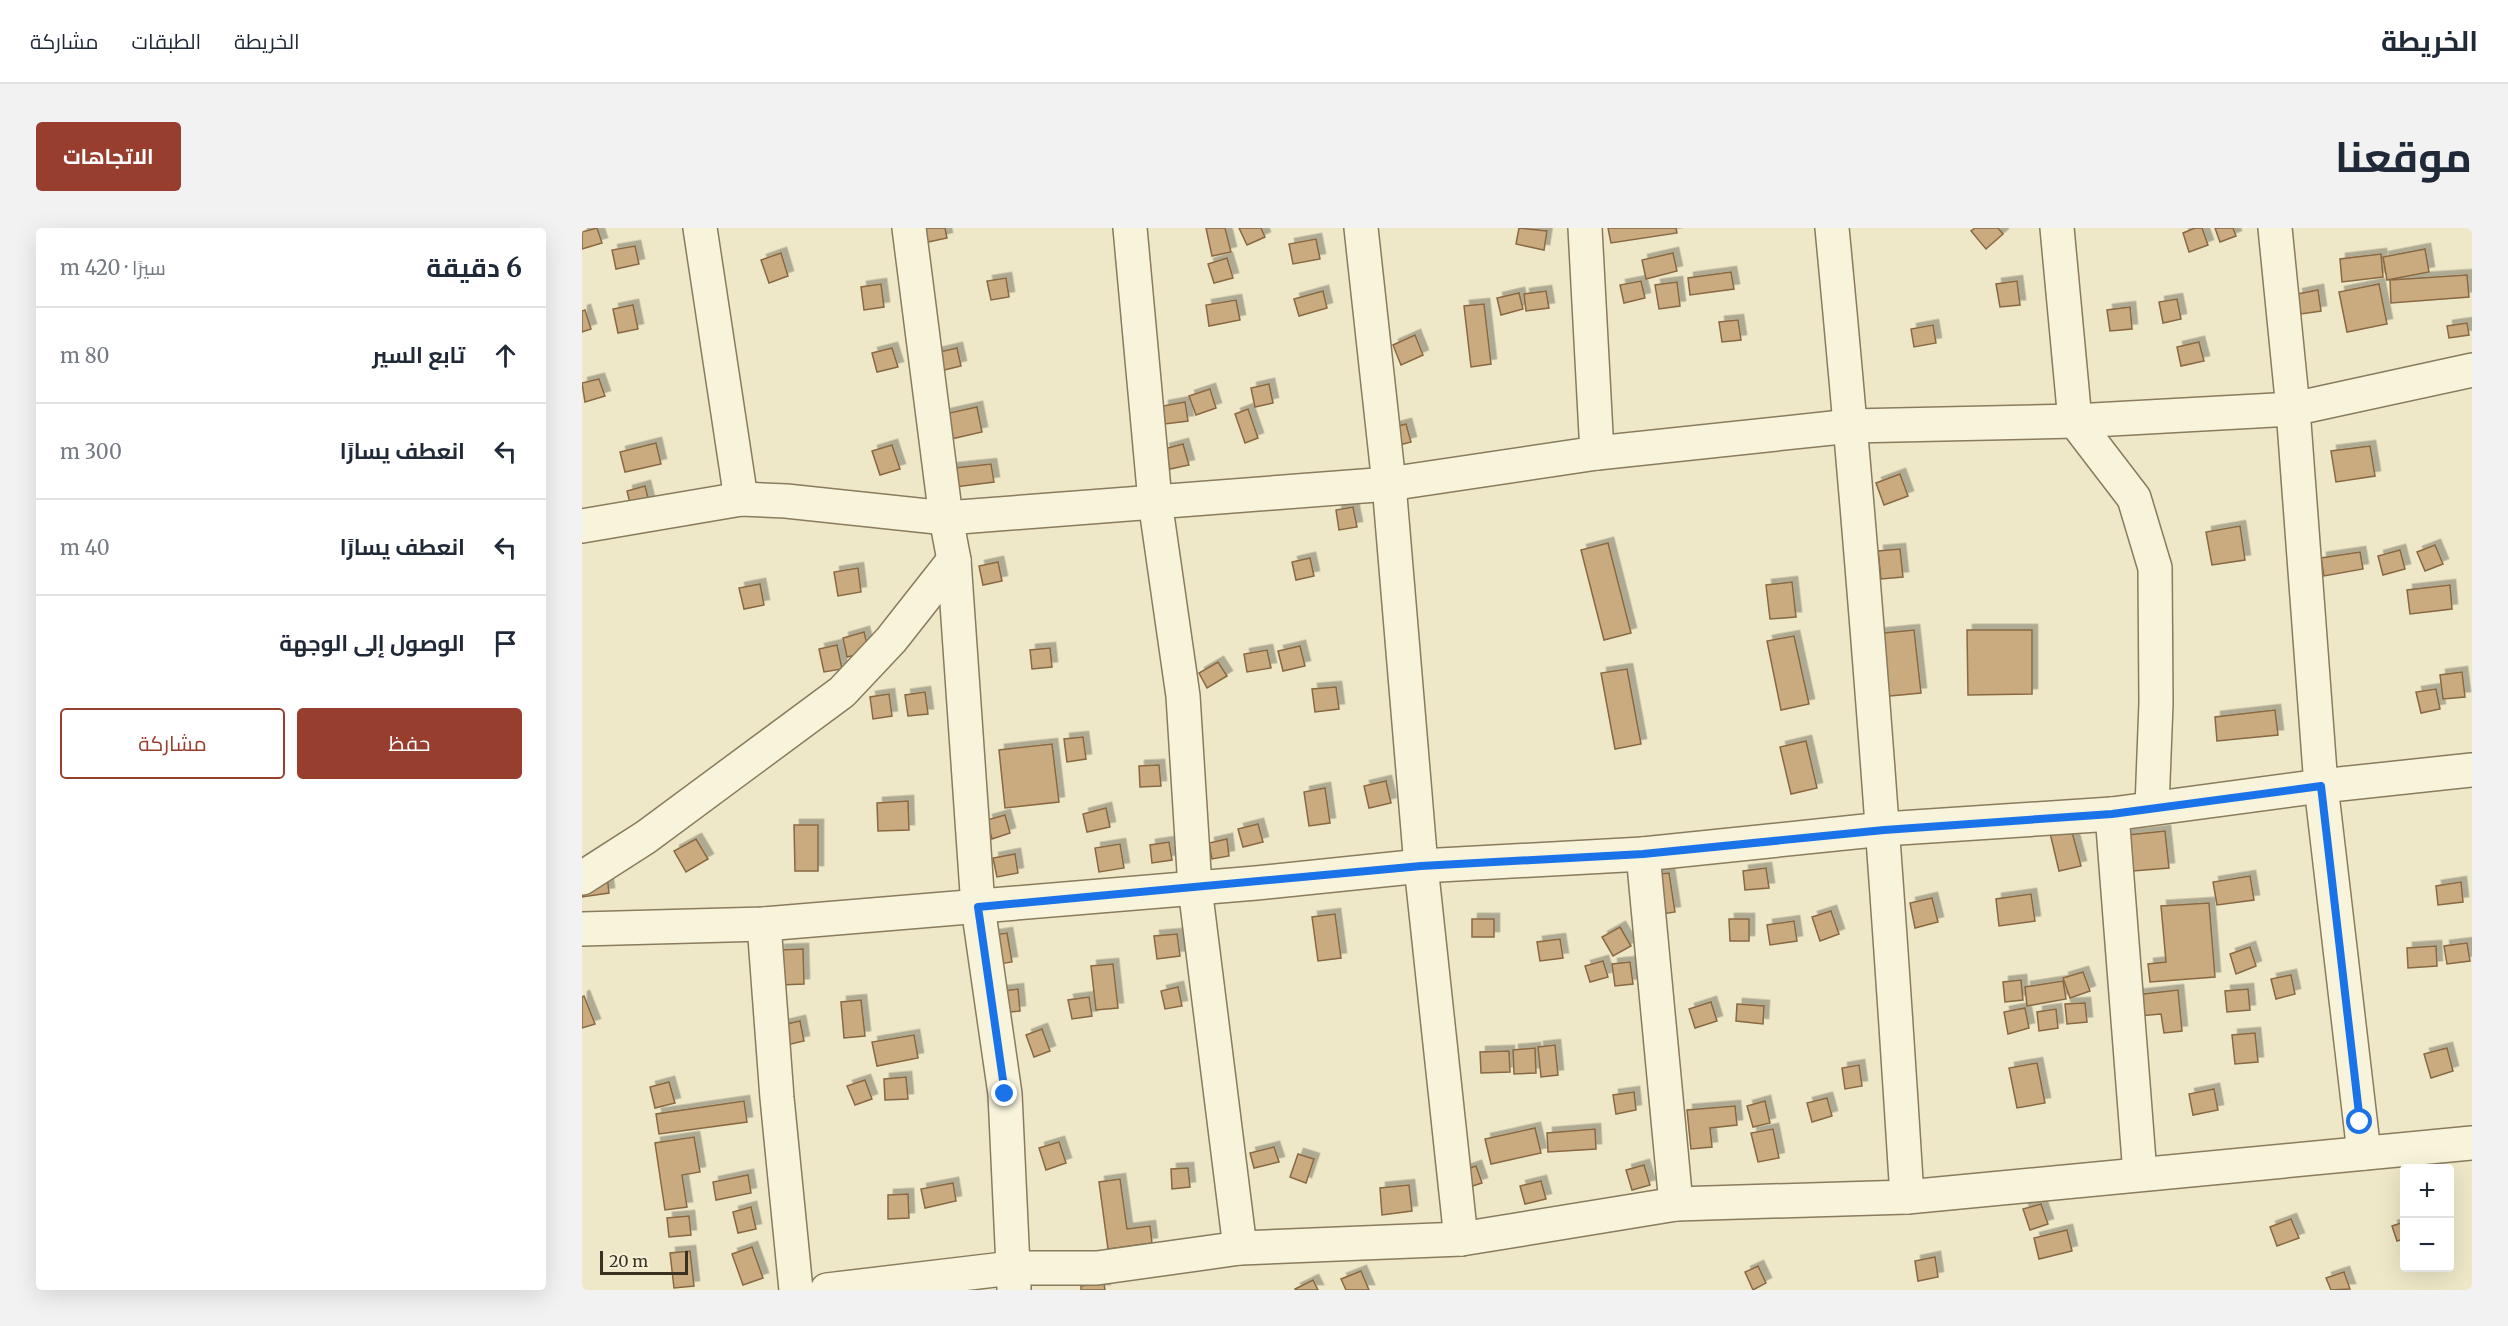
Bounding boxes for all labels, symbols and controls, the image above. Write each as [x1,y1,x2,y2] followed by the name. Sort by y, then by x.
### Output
[2381,23,2478,59] text: الخريطة
[30,28,99,55] text: مشاركة
[132,28,201,55] text: الطبقات
[234,28,300,55] text: الخريطة
[36,122,181,191] button: الاتجاهات
[2335,131,2472,183] text: موقعنا
[426,251,522,284] text: 6 دقيقة
[60,255,166,280] text: سيرًا · 420 m
[489,339,522,372] icon: ahead
[372,341,465,369] text: تابع السير
[60,343,109,368] text: 80 m
[489,435,522,468] icon: left
[340,437,465,465] text: انعطف يسارًا
[60,439,122,464] text: 300 m
[489,531,522,564] icon: left
[340,533,465,561] text: انعطف يسارًا
[60,535,110,560] text: 40 m
[489,627,522,660] icon: arrive
[279,629,465,657] text: الوصول إلى الوجهة
[60,708,285,779] button: مشاركة
[297,708,522,779] button: حفظ
[991,1080,1017,1106] route end
[2346,1108,2372,1134] route start
[2400,1164,2454,1272] map controls
[2400,1164,2454,1218] button: +
[2400,1218,2454,1272] button: −
[600,1248,688,1276] scale bar
[609,1251,648,1271] text: 20 m

